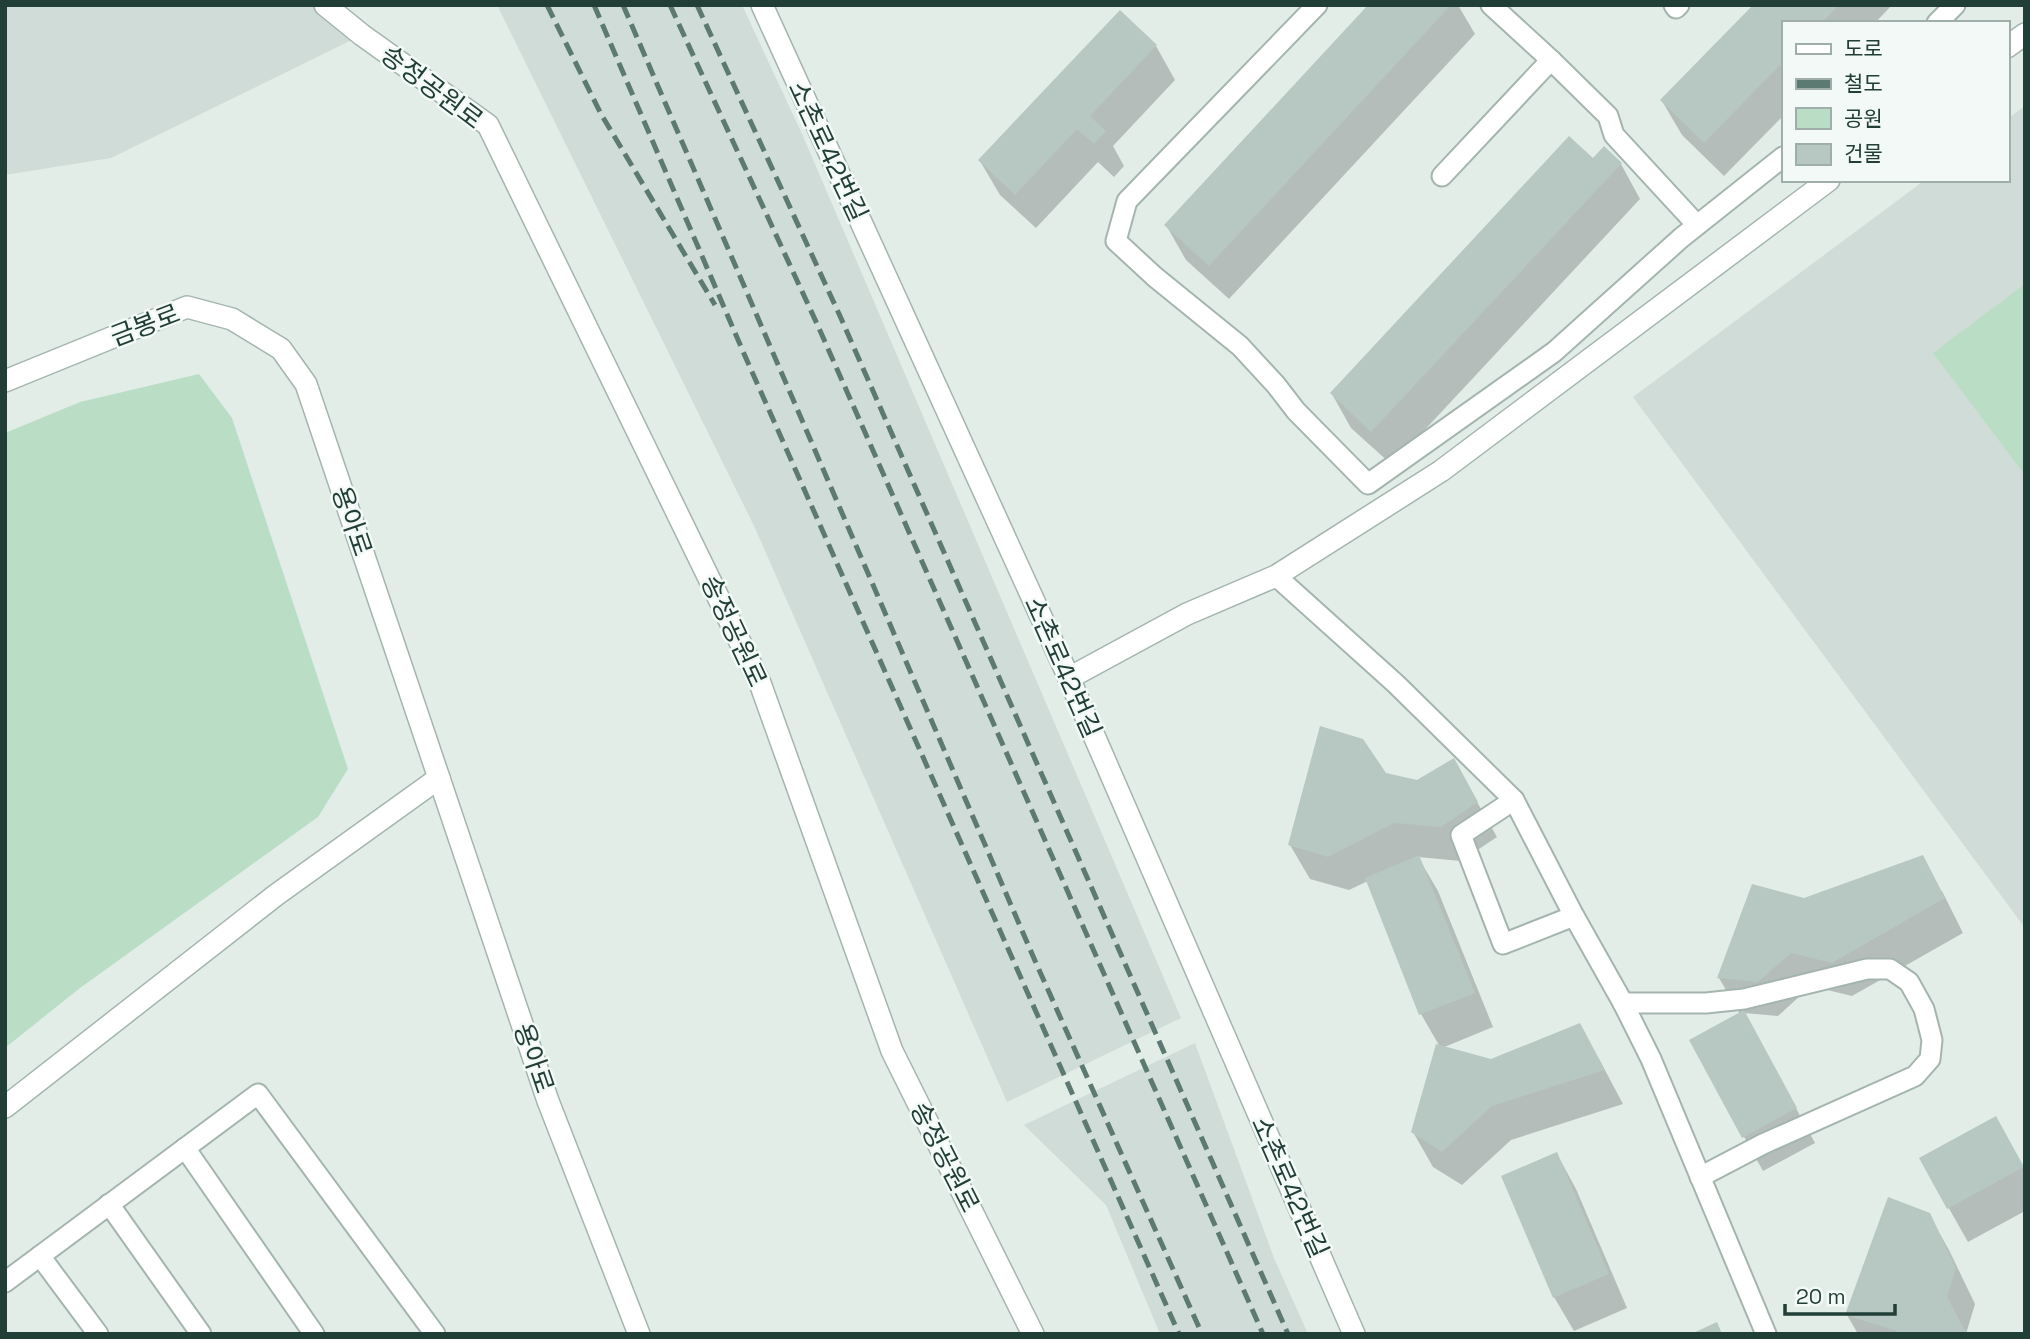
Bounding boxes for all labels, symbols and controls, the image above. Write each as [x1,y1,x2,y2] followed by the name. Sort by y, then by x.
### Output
[1782,21,2009,182] legend
[1844,35,1883,62] text: 도로
[374,37,490,137] street label: 송정공원로
[1844,70,1883,97] text: 철도
[781,75,875,227] street label: 소촌로42번길
[1844,105,1883,132] text: 공원
[1844,140,1883,167] text: 건물
[105,296,185,354] street label: 금봉로
[324,482,380,560] street label: 용아로
[693,570,775,692] street label: 송정공원로
[1017,591,1109,743] street label: 소촌로42번길
[506,1019,562,1097] street label: 용아로
[903,1096,987,1218] street label: 송정공원로
[1244,1111,1336,1263] street label: 소촌로42번길
[1785,1272,1895,1316] scale bar
[1796,1283,1846,1310] text: 20 m

